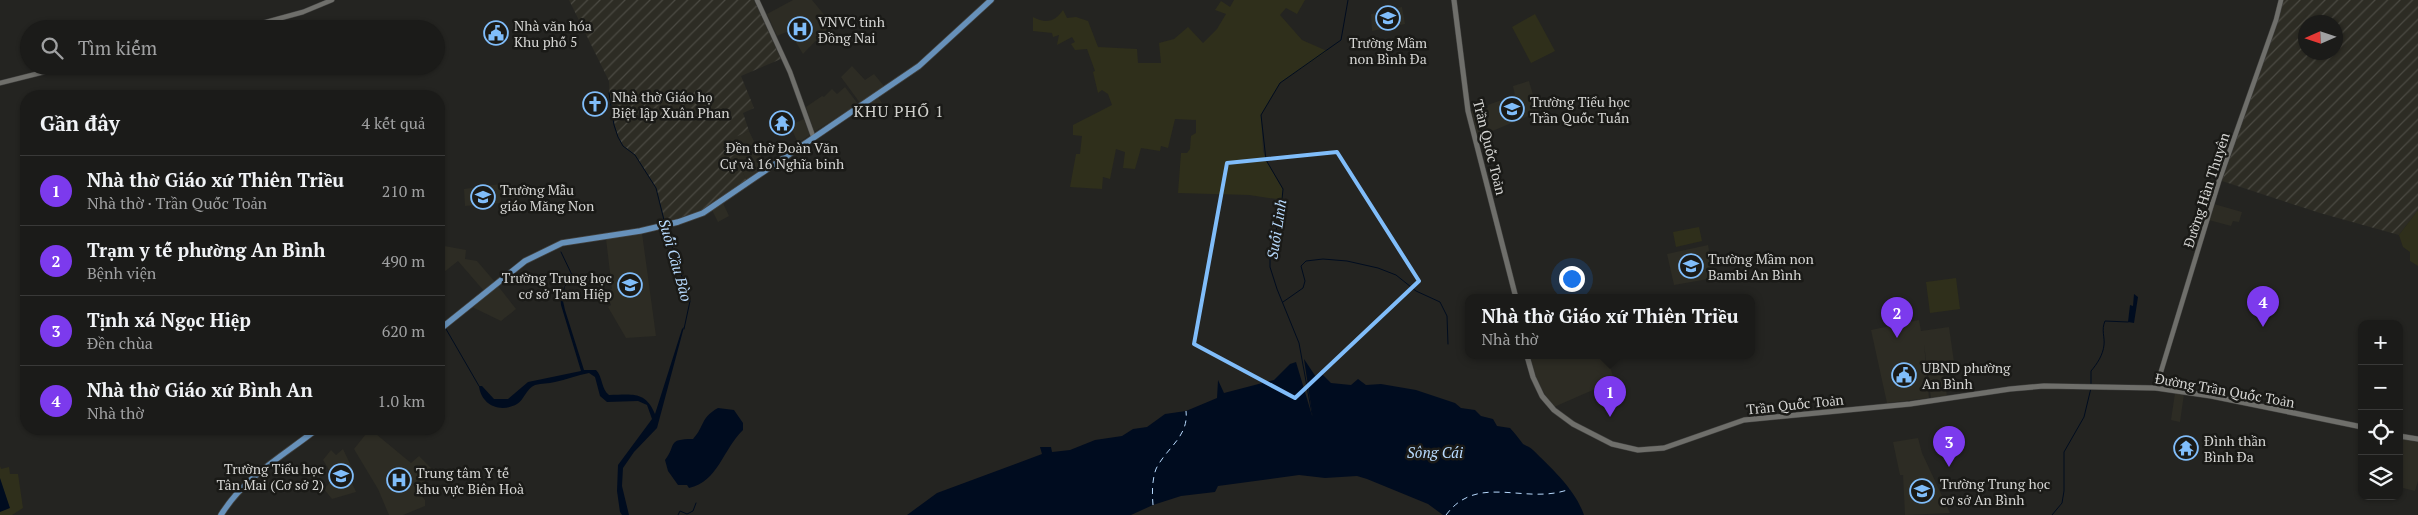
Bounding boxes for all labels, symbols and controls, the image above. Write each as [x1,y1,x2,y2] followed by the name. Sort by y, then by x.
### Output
[1375,5,1401,31] school or university icon: Trường Mầm non Bình Đa
[818,12,885,47] place label: VNVC tỉnh Đồng Nai
[2298,15,2343,60] north arrow
[514,16,592,51] place label: Nhà văn hóa Khu phố 5
[787,16,813,42] hospital icon: VNVC tỉnh Đồng Nai
[20,20,445,75] search box
[483,20,509,46] public building icon: Nhà văn hóa Khu phố 5
[1349,33,1427,68] place label: Trường Mầm non Bình Đa
[38,34,66,62] icon: search
[78,35,157,60] text: Tìm kiếm
[612,87,730,122] place label: Nhà thờ Giáo họ Biệt lập Xuân Phan
[582,91,608,117] church icon: Nhà thờ Giáo họ Biệt lập Xuân Phan
[1530,92,1630,127] place label: Trường Tiểu học Trần Quốc Tuấn
[1499,96,1525,122] school or university icon: Trường Tiểu học Trần Quốc Tuấn
[1469,97,1511,197] street label: Trần Quốc Toản
[853,100,945,122] district label: KHU PHỐ 1
[40,109,120,137] text: Gần đây
[769,110,795,136] temple icon: Đền thờ Đoàn Văn Cự và 16 Nghĩa binh
[362,112,425,134] text: 4 kết quả
[2178,129,2234,250] street label: Đường Hàn Thuyên
[720,138,844,173] place label: Đền thờ Đoàn Văn Cự và 16 Nghĩa binh
[87,167,344,192] text: Nhà thờ Giáo xứ Thiên Triều
[51,180,61,202] text: 1
[382,180,425,202] text: 210 m
[500,180,595,215] place label: Trường Mẫu giáo Măng Non
[470,184,496,210] school or university icon: Trường Mẫu giáo Măng Non
[87,192,267,214] text: Nhà thờ · Trần Quốc Toản
[1261,198,1291,260] water label: Suối Linh
[655,216,697,304] water label: Suối Cầu Bào
[87,237,325,262] text: Trạm y tế phường An Bình
[1708,249,1815,284] place label: Trường Mầm non Bambi An Bình
[51,250,61,272] text: 2
[382,250,425,272] text: 490 m
[1678,253,1704,279] school or university icon: Trường Mầm non Bambi An Bình
[87,262,156,284] text: Bệnh viện
[1559,266,1585,292] your location
[502,268,612,303] place label: Trường Trung học cơ sở Tam Hiệp
[617,272,643,298] school or university icon: Trường Trung học cơ sở Tam Hiệp
[2247,286,2279,327] pin: 4
[1465,294,1755,359] popup
[1881,297,1913,338] pin: 2
[1481,303,1739,328] text: Nhà thờ Giáo xứ Thiên Triều
[87,307,251,332] text: Tịnh xá Ngọc Hiệp
[51,320,61,342] text: 3
[382,320,425,342] text: 620 m
[2358,320,2403,500] map controls
[2358,320,2403,365] button: +
[1481,328,1538,350] text: Nhà thờ
[87,332,153,354] text: Đền chùa
[1922,358,2011,393] place label: UBND phường An Bình
[1891,362,1917,388] public building icon: UBND phường An Bình
[2358,365,2403,410] button: −
[2154,368,2297,412] street label: Đường Trần Quốc Toản
[1594,376,1626,417] pin: 1
[87,377,313,402] text: Nhà thờ Giáo xứ Bình An
[1745,389,1845,419] street label: Trần Quốc Toản
[51,390,61,412] text: 4
[378,390,425,412] text: 1.0 km
[87,402,144,424] text: Nhà thờ
[2358,410,2403,455] button: locate
[1933,426,1965,467] pin: 3
[2204,431,2267,466] place label: Đình thần Bình Đa
[2173,435,2199,461] temple icon: Đình thần Bình Đa
[1407,442,1464,462] water label: Sông Cái
[2358,455,2403,500] button: layers
[217,459,324,494] place label: Trường Tiểu học Tân Mai (Cơ sở 2)
[328,463,354,489] school or university icon: Trường Tiểu học Tân Mai (Cơ sở 2)
[416,463,524,498] place label: Trung tâm Y tế khu vực Biên Hoà
[386,467,412,493] hospital icon: Trung tâm Y tế khu vực Biên Hoà
[1940,474,2050,509] place label: Trường Trung học cơ sở An Bình
[1909,478,1935,504] school or university icon: Trường Trung học cơ sở An Bình

